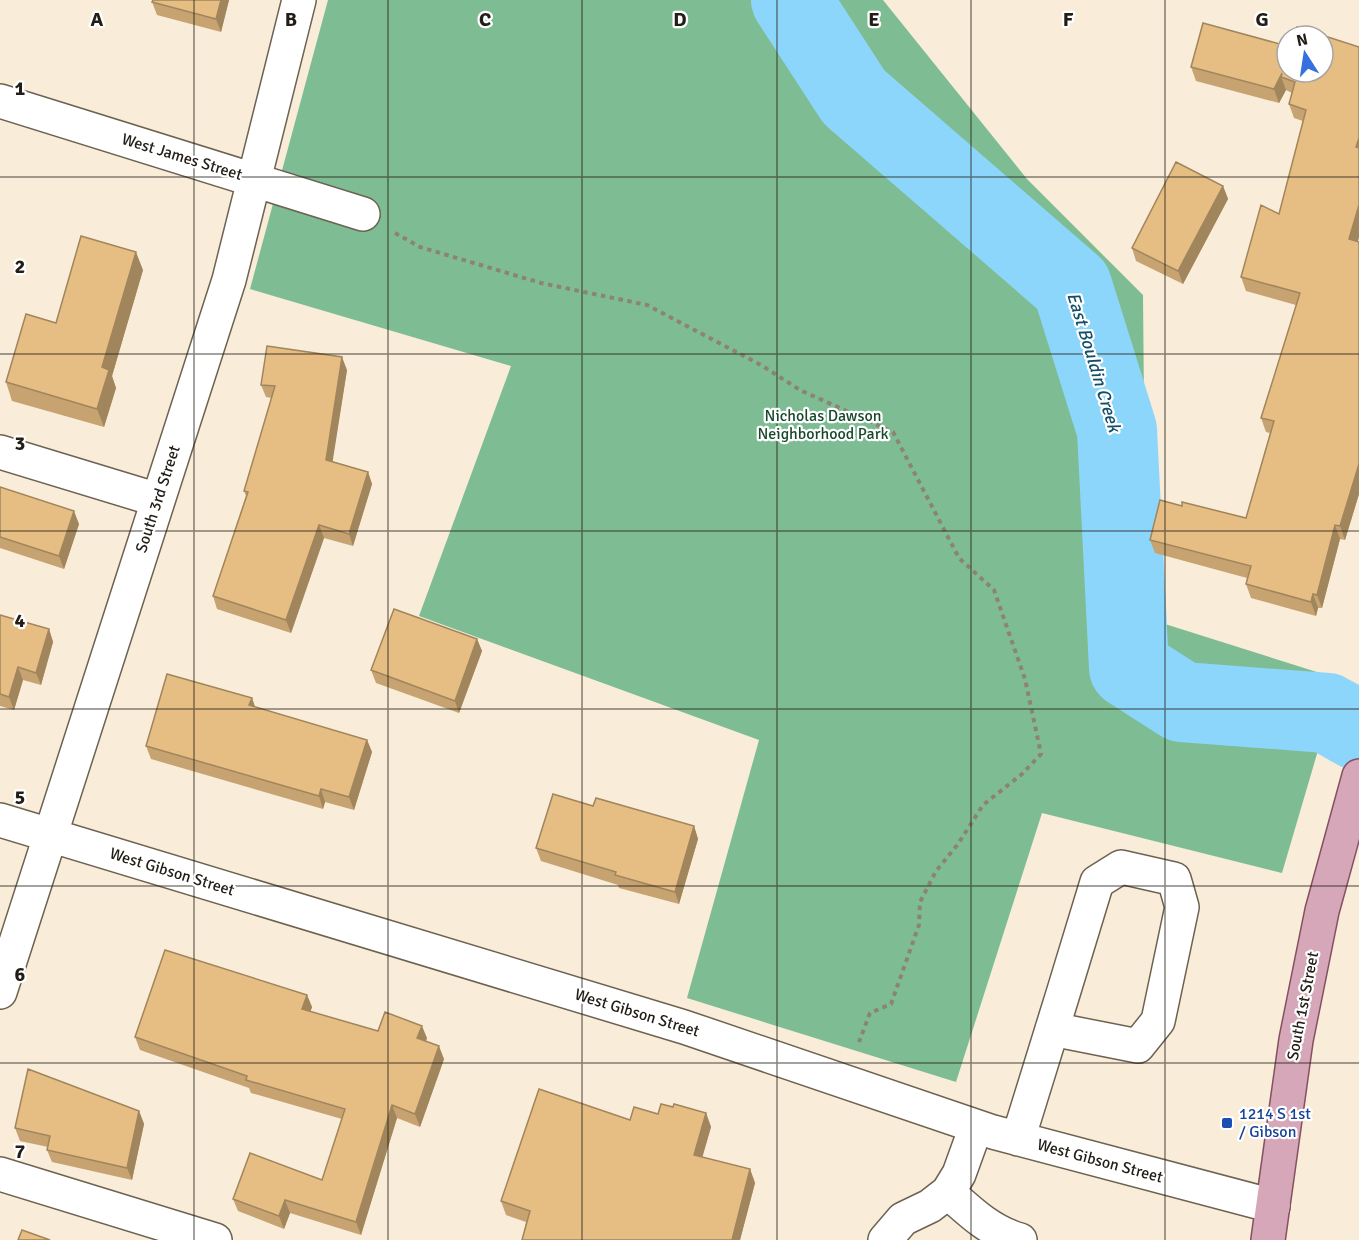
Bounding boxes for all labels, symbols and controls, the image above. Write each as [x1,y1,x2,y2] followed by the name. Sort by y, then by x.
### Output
[91,7,104,32] text: A
[285,7,297,32] text: B
[479,7,491,32] text: C
[673,7,687,32] text: D
[868,7,880,32] text: E
[1063,7,1074,32] text: F
[1255,7,1269,32] text: G
[1275,24,1335,84] north arrow
[1295,29,1310,51] text: N
[15,76,26,101] text: 1
[119,129,245,185] street label: West James Street
[15,254,25,279] text: 2
[1062,289,1126,436] water label: East Bouldin Creek
[757,406,889,444] park label: Nicholas Dawson Neighborhood Park
[15,431,25,456] text: 3
[131,442,185,555] street label: South 3rd Street
[15,608,26,633] text: 4
[15,785,25,810] text: 5
[107,844,237,901] street label: West Gibson Street
[1283,950,1323,1062] street label: South 1st Street
[15,962,26,987] text: 6
[572,985,702,1042] street label: West Gibson Street
[1239,1104,1311,1142] place label: 1214 S 1st / Gibson
[1220,1116,1234,1130] marker: 1214 S 1st / Gibson
[1035,1135,1165,1188] street label: West Gibson Street
[15,1139,26,1164] text: 7

